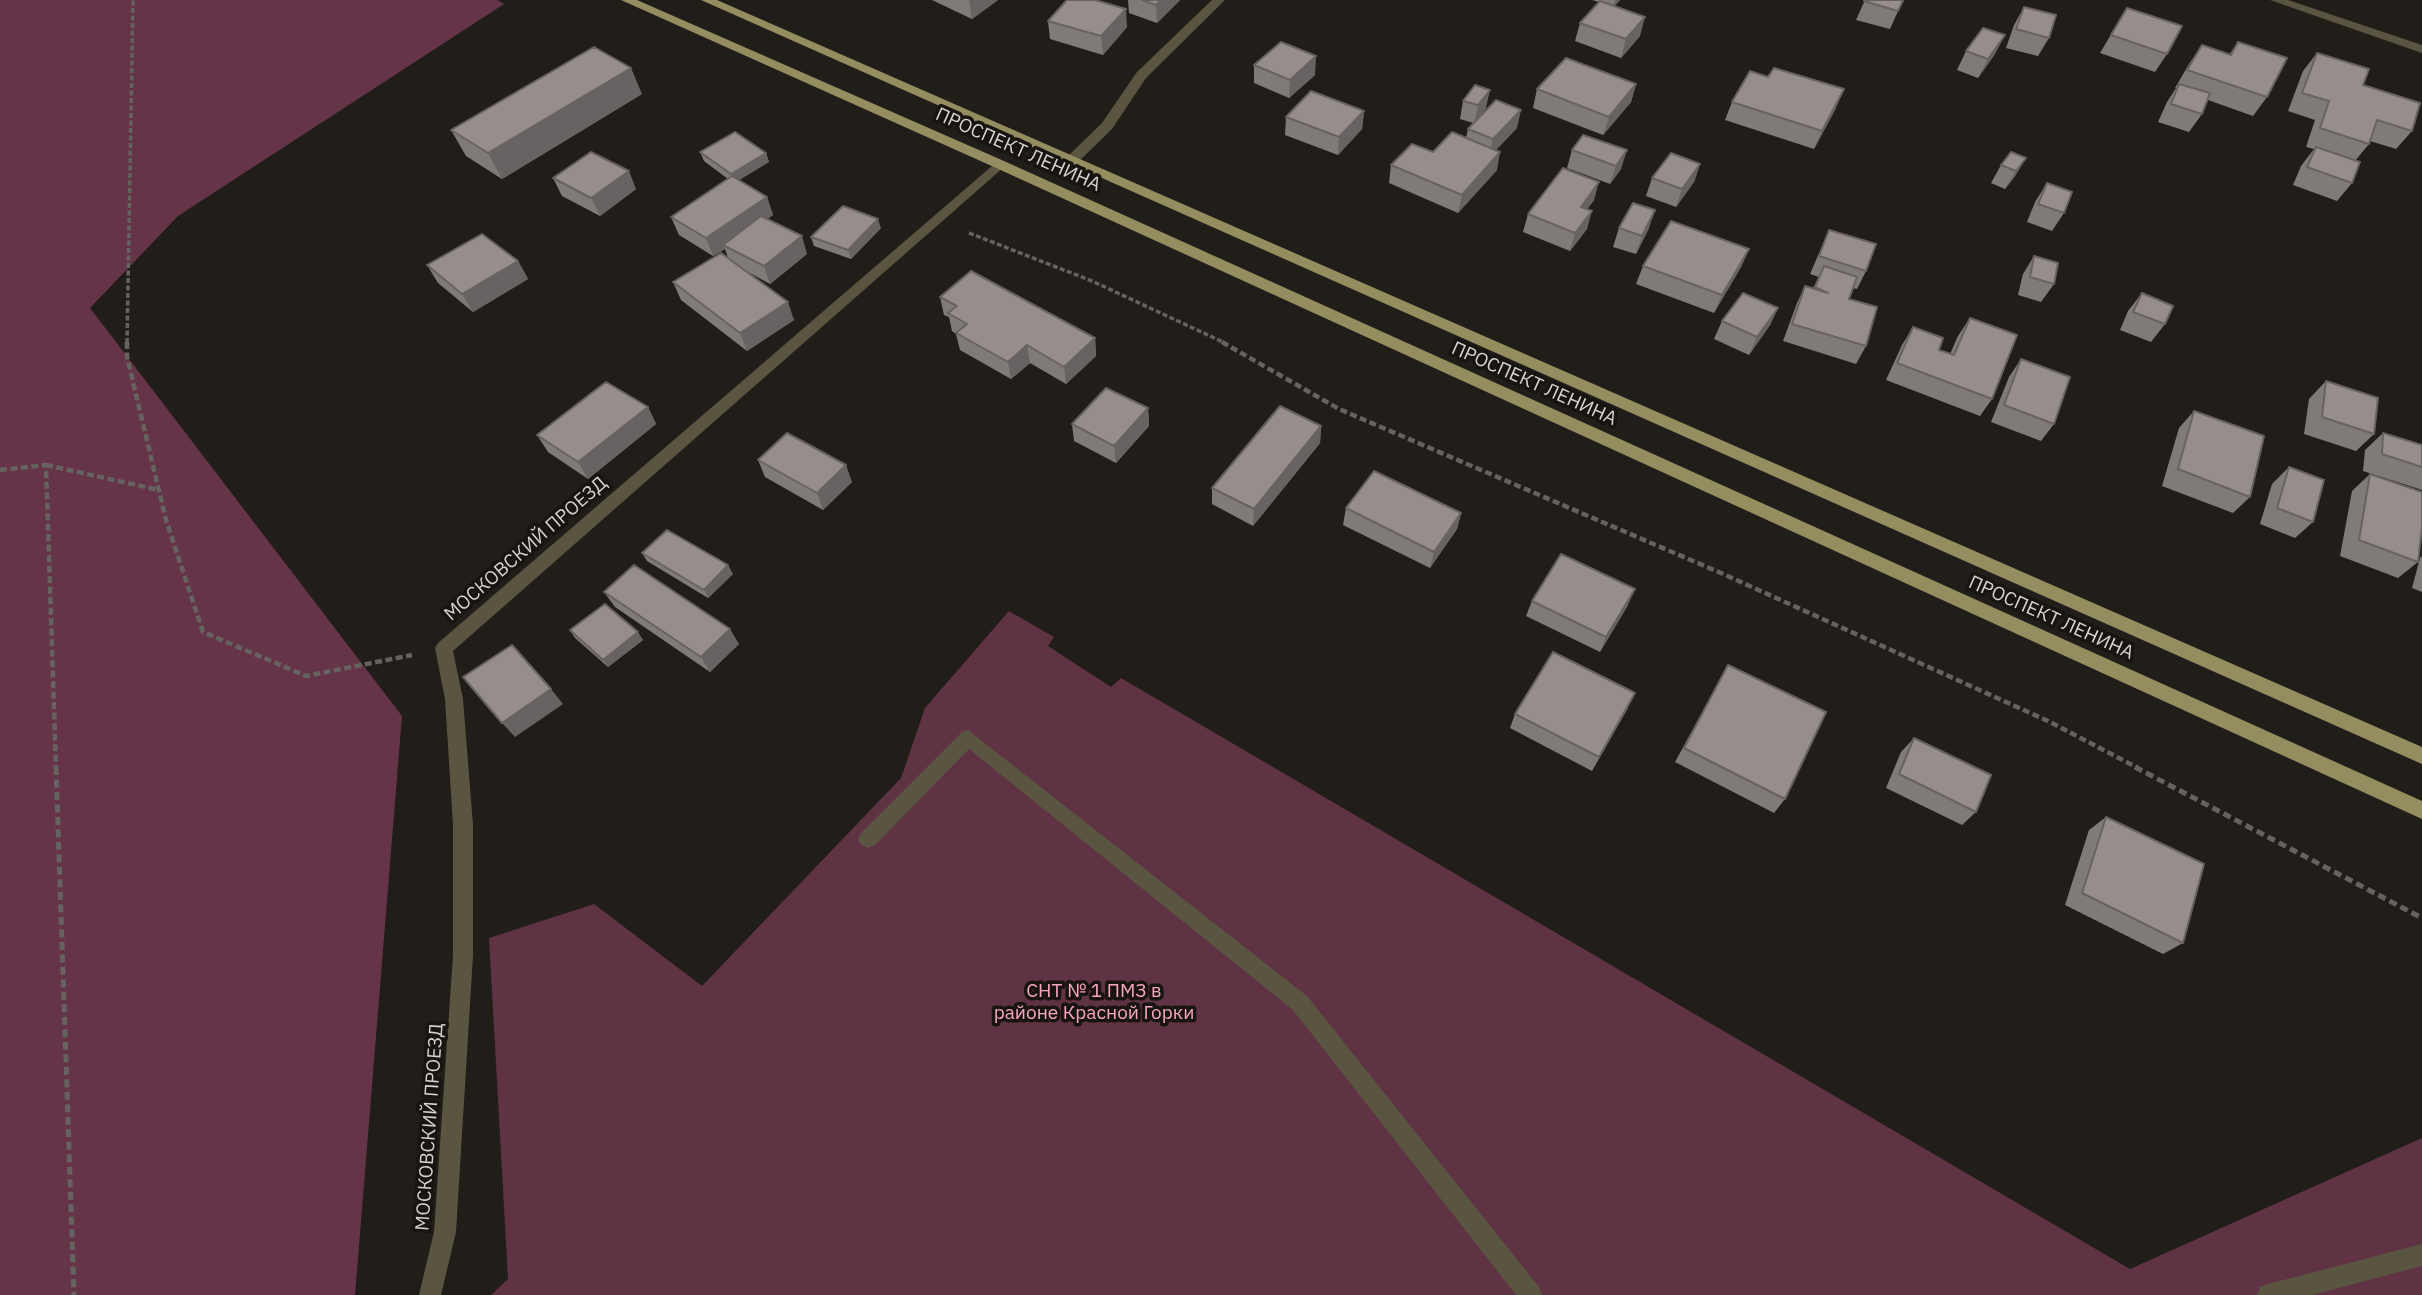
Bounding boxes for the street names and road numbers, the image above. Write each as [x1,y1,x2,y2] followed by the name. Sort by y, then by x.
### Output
[932,103,1104,197] street label: ПРОСПЕКТ ЛЕНИНА
[1448,337,1620,431] street label: ПРОСПЕКТ ЛЕНИНА
[440,472,612,626] street label: МОСКОВСКИЙ ПРОЕЗД
[1965,571,2137,665] street label: ПРОСПЕКТ ЛЕНИНА
[411,1022,449,1232] street label: МОСКОВСКИЙ ПРОЕЗД

